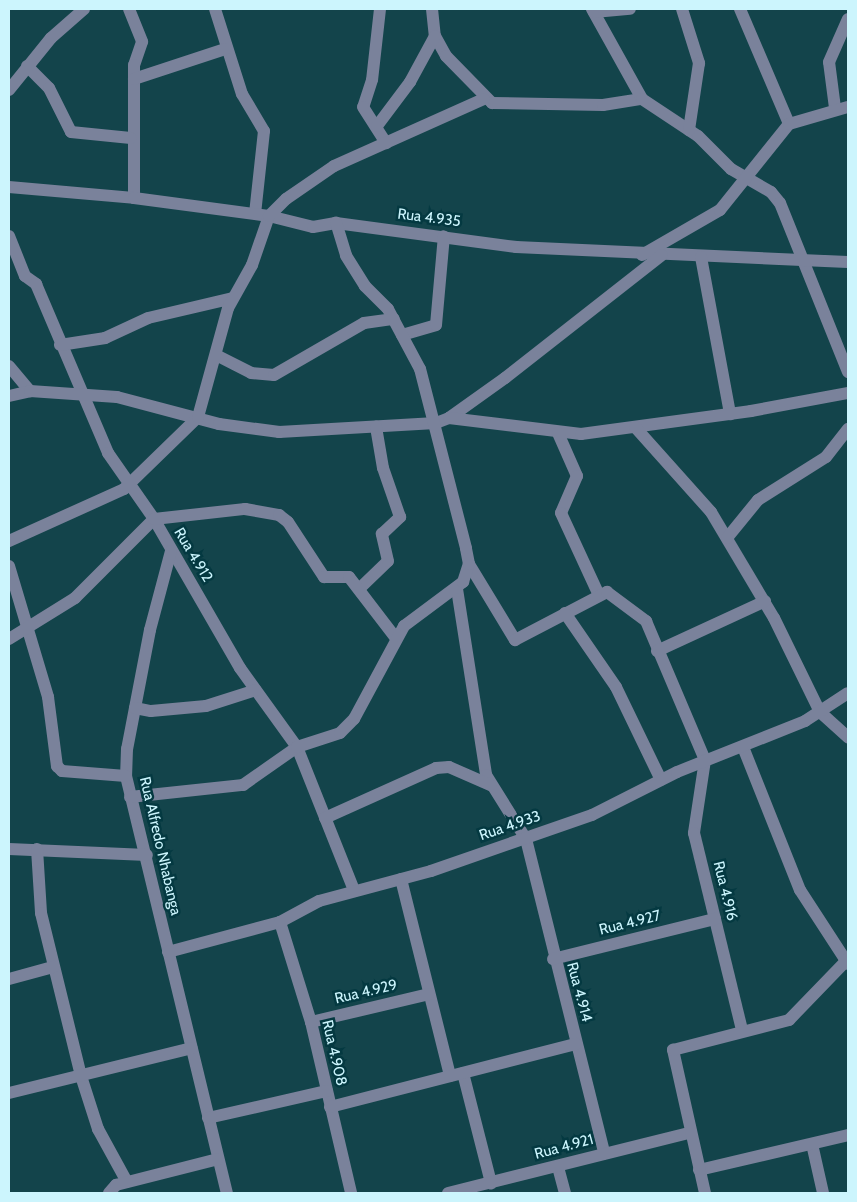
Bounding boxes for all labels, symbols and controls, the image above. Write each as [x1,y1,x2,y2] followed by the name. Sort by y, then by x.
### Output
[396,205,462,231] street label: Rua 4.935
[170,525,216,585] street label: Rua 4.912
[135,775,185,917] street label: Rua Alfredo Nhabanga
[477,807,543,845] street label: Rua 4.933
[709,859,741,923] street label: Rua 4.916
[597,907,663,939] street label: Rua 4.927
[562,960,596,1024] street label: Rua 4.914
[333,976,399,1008] street label: Rua 4.929
[318,1018,350,1088] street label: Rua 4.908
[533,1131,595,1163] street label: Rua 4.921

